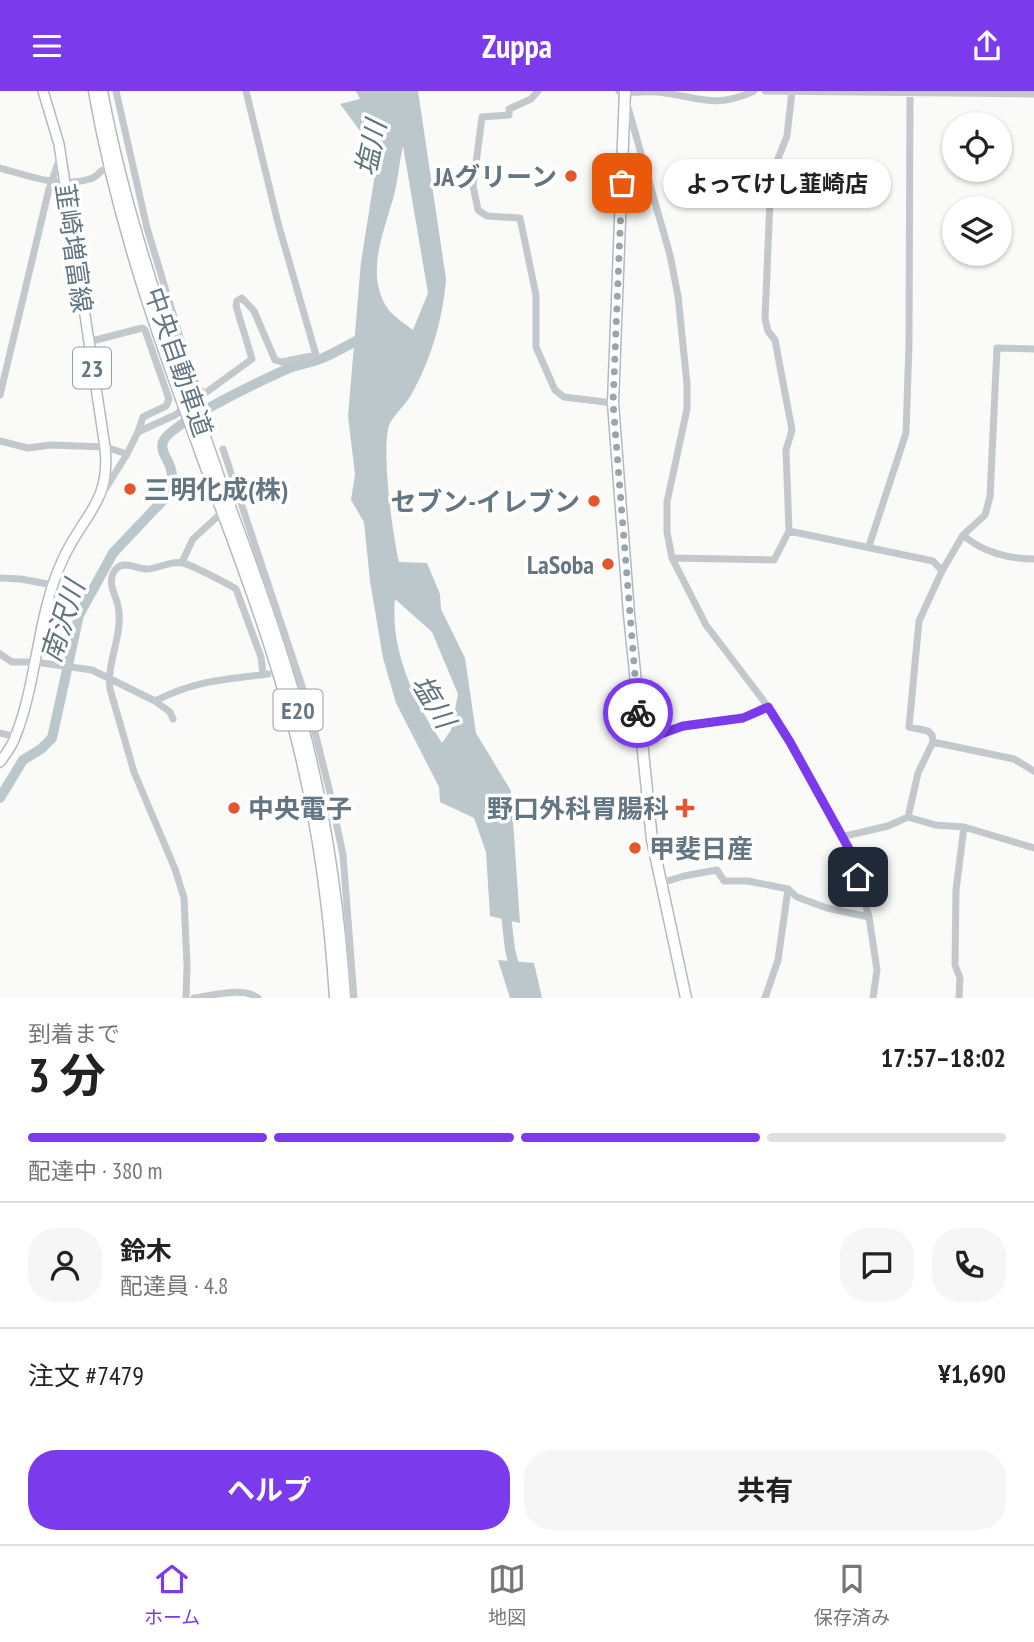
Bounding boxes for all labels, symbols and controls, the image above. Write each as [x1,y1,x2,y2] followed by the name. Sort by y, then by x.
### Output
[482,25,552,67] text: Zuppa
[28,27,66,65] icon: menu
[968,27,1006,65] icon: share
[942,112,1012,266] map controls
[942,112,1012,182] button: locate
[346,114,395,179] water label: 塩川
[592,153,652,213] pin
[664,159,892,207] callout: よってけし韮崎店
[433,160,557,193] place label: JAグリーン
[603,164,641,202] icon: bag
[563,168,579,184] marker: JAグリーン
[686,169,868,198] text: よってけし韮崎店
[49,181,99,315] street label: 韮崎増富線
[942,196,1012,266] button: layers
[138,283,220,441] street label: 中央自動車道
[73,347,111,389] road number: 23
[144,473,288,506] place label: 三明化成(株)
[122,481,138,497] marker: 三明化成(株)
[390,485,580,518] place label: セブン-イレブン
[586,493,602,509] marker: セブン-イレブン
[527,548,594,581] place label: LaSoba
[600,556,616,572] marker: LaSoba
[31,572,93,667] water label: 南沢川
[404,667,466,737] water label: 塩川
[603,678,673,748] courier
[274,689,322,731] road number: E20
[619,694,657,732] icon: bike
[248,792,352,825] place label: 中央電子
[487,792,669,825] place label: 野口外科胃腸科
[675,798,695,818] marker: 野口外科胃腸科
[226,800,242,816] marker: 中央電子
[649,832,753,865] place label: 甲斐日産
[627,840,643,856] marker: 甲斐日産
[828,847,888,907] pin
[839,858,877,896] icon: home
[28,1019,120,1048] text: 到着まで
[881,1041,1006,1074] text: 17:57–18:02
[28,1045,105,1105] text: 3 分
[28,1156,163,1185] text: 配達中 · 380 m
[28,1228,102,1302] button: person
[840,1228,914,1302] button: chat
[932,1228,1006,1302] button: phone
[120,1234,172,1267] text: 鈴木
[120,1271,228,1300] text: 配達員 · 4.8
[938,1357,1006,1390] text: ¥1,690
[28,1359,144,1392] text: 注文 #7479
[28,1450,510,1530] button: ヘルプ
[524,1450,1006,1530] button: 共有
[144,1560,200,1629] tab: ホーム
[488,1560,526,1629] tab: 地図
[814,1560,890,1629] tab: 保存済み

